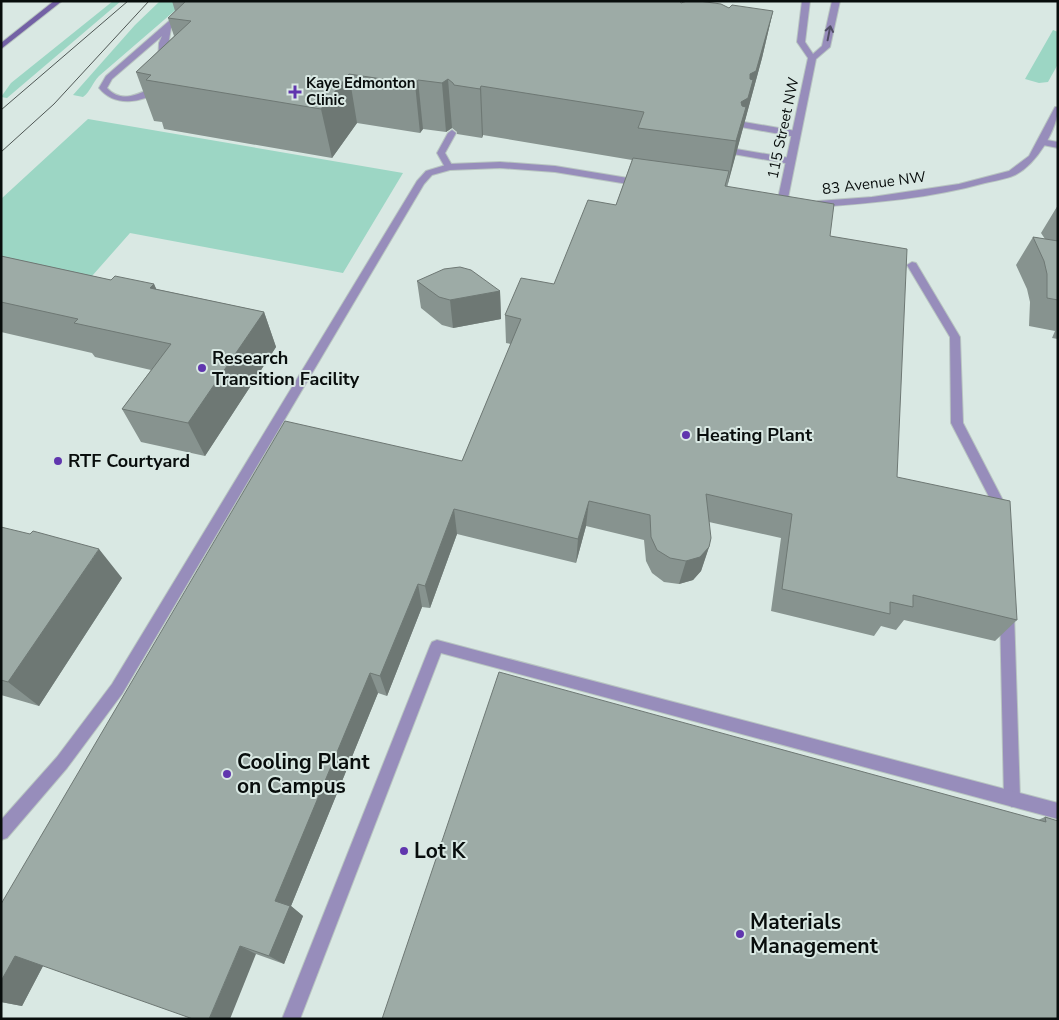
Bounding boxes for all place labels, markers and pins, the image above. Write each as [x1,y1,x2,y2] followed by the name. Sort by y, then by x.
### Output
[306,73,416,110] place label: Kaye Edmonton Clinic
[288,85,302,99] marker: Kaye Edmonton Clinic
[212,346,360,391] place label: Research Transition Facility
[196,362,208,374] marker: Research Transition Facility
[696,423,812,447] place label: Heating Plant
[680,429,692,441] marker: Heating Plant
[68,449,190,473] place label: RTF Courtyard
[52,455,64,467] marker: RTF Courtyard
[237,748,371,800] place label: Cooling Plant on Campus
[221,768,233,780] marker: Cooling Plant on Campus
[414,837,466,865] place label: Lot K
[398,845,410,857] marker: Lot K
[750,908,879,960] place label: Materials Management
[734,928,746,940] marker: Materials Management

